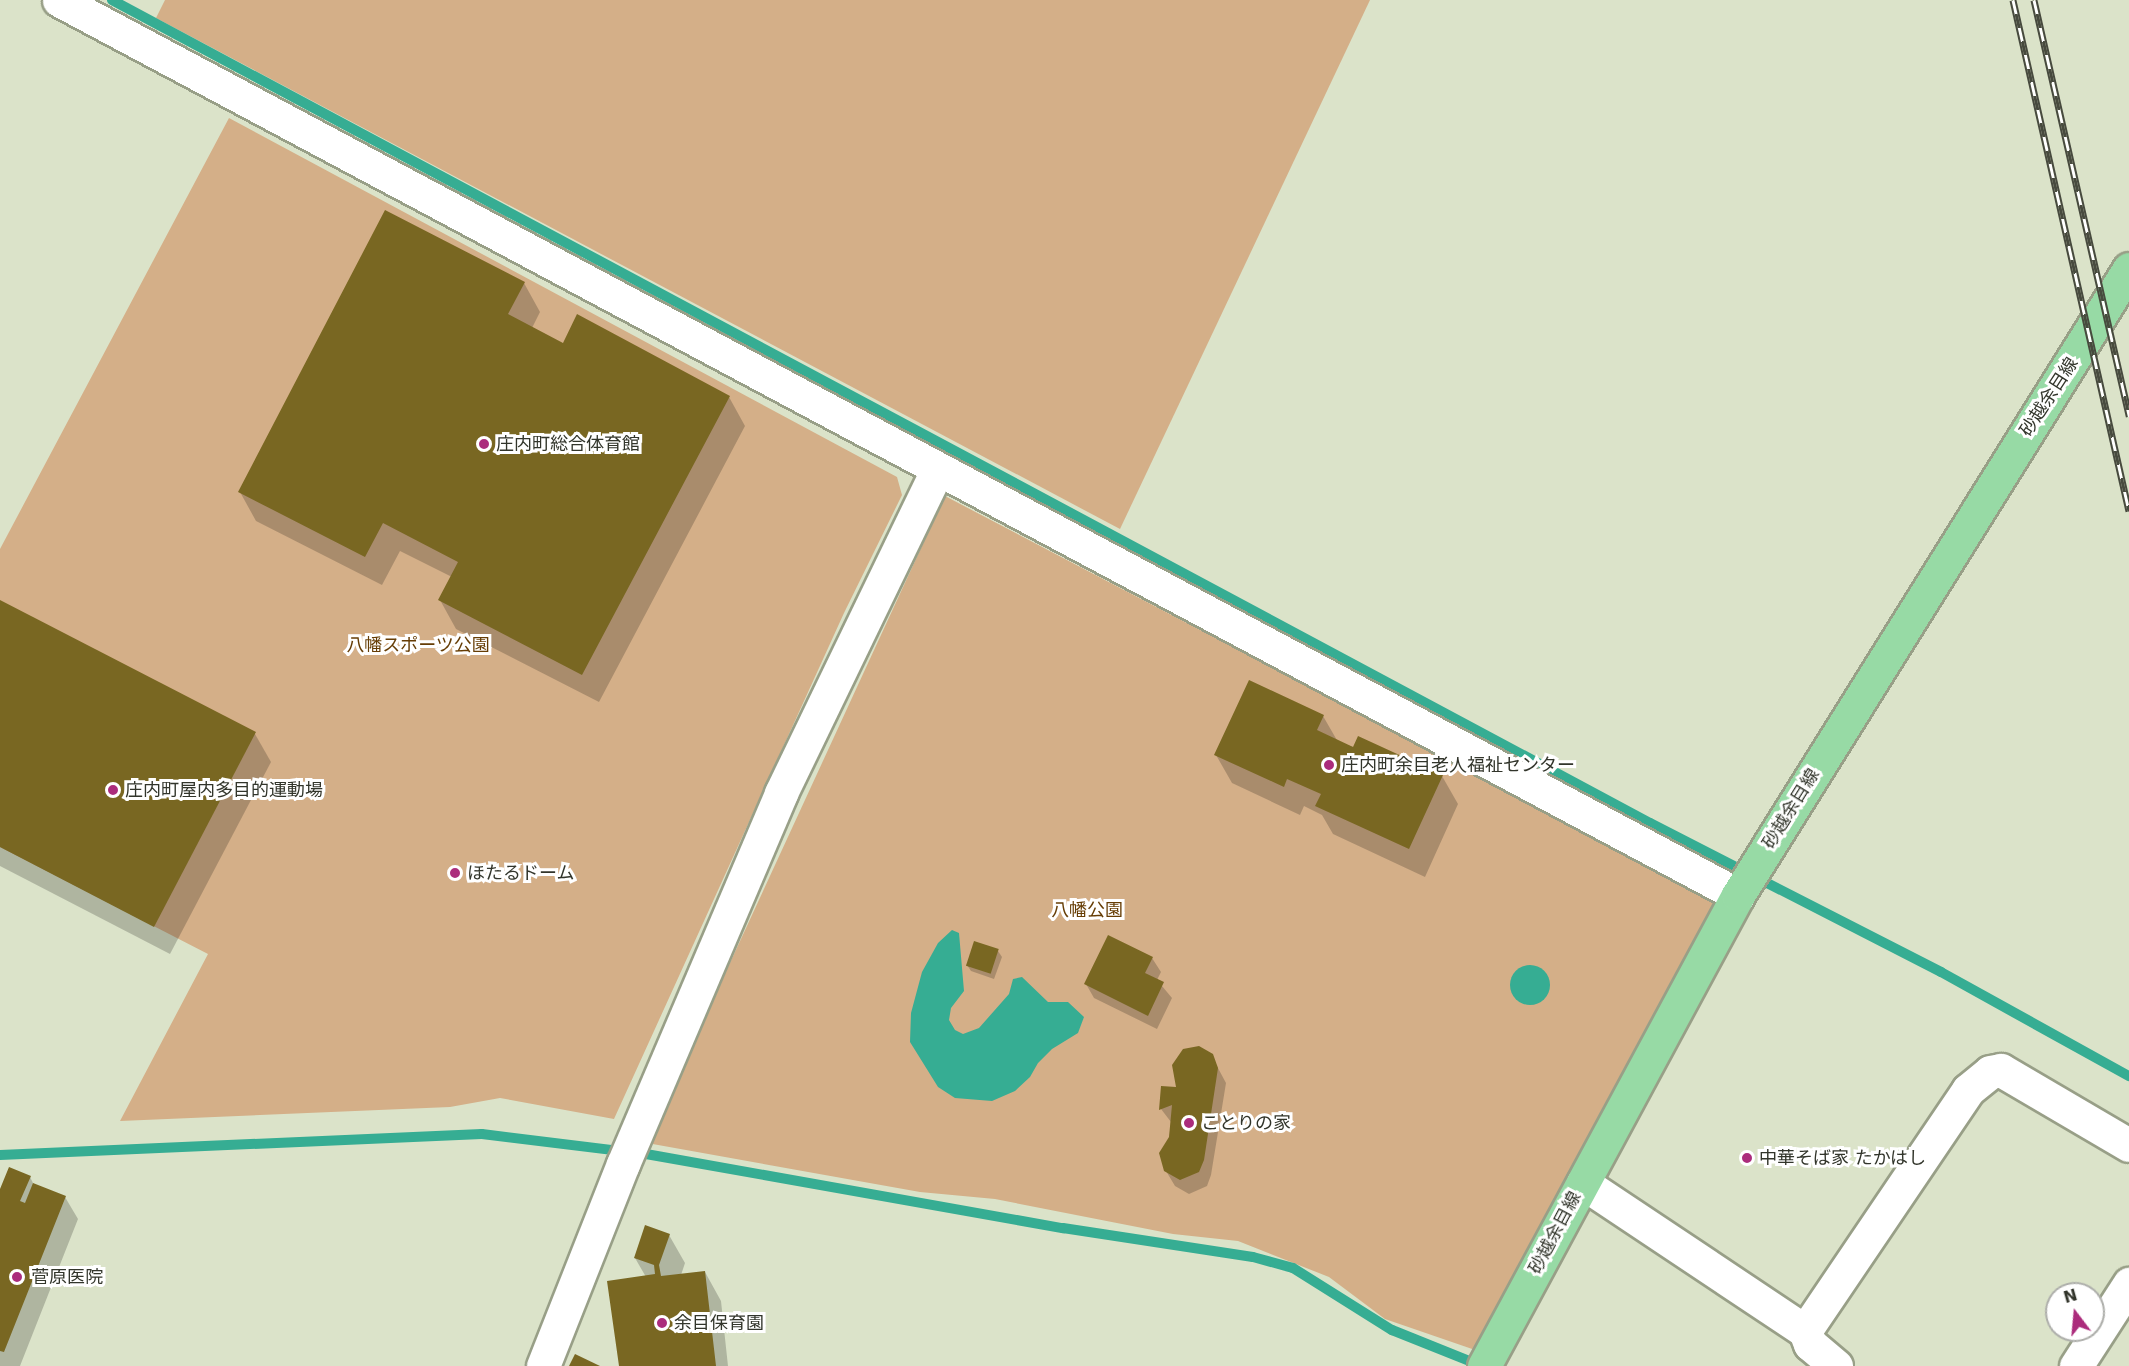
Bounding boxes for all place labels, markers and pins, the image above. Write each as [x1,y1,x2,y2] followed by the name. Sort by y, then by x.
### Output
[496,433,640,455] place label: 庄内町総合体育館
[477,437,491,451] marker: 庄内町総合体育館
[1341,754,1575,776] place label: 庄内町余目老人福祉センター
[1322,758,1336,772] marker: 庄内町余目老人福祉センター
[125,779,323,801] place label: 庄内町屋内多目的運動場
[106,783,120,797] marker: 庄内町屋内多目的運動場
[467,862,575,884] place label: ほたるドーム
[448,866,462,880] marker: ほたるドーム
[1201,1112,1291,1134] place label: ことりの家
[1182,1116,1196,1130] marker: ことりの家
[1759,1147,1927,1169] place label: 中華そば家 たかはし
[1740,1151,1754,1165] marker: 中華そば家 たかはし
[31,1266,103,1288] place label: 菅原医院
[8,1268,26,1286] marker: 菅原医院
[674,1312,764,1334] place label: 余目保育園
[655,1316,669,1330] marker: 余目保育園

